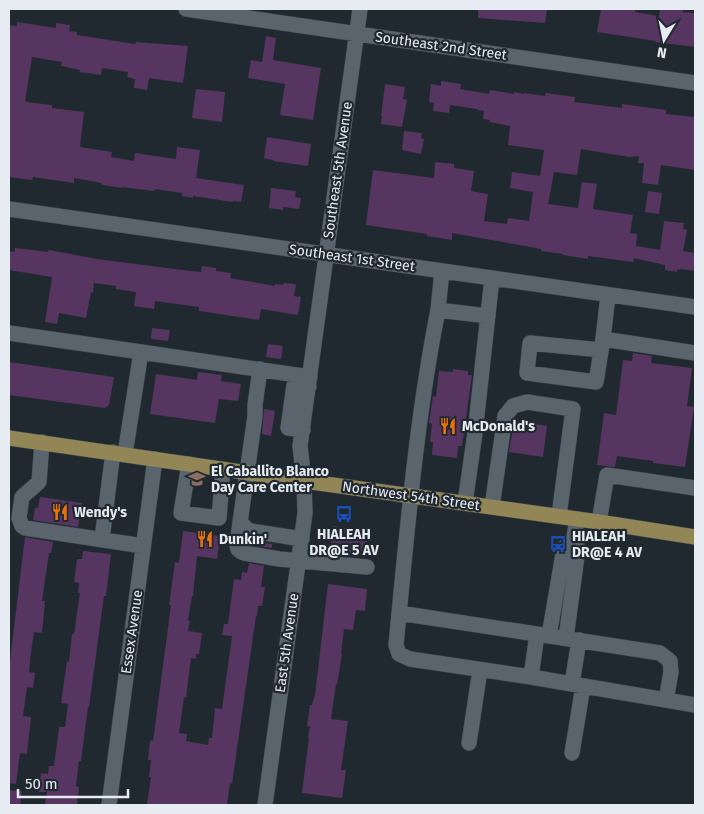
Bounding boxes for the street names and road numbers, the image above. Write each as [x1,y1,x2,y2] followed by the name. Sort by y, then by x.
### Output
[374,28,509,64] street label: Southeast 2nd Street
[320,101,356,239] street label: Southeast 5th Avenue
[288,241,417,275] street label: Southeast 1st Street
[341,478,482,514] street label: Northwest 54th Street
[118,589,146,675] street label: Essex Avenue
[272,592,302,694] street label: East 5th Avenue

